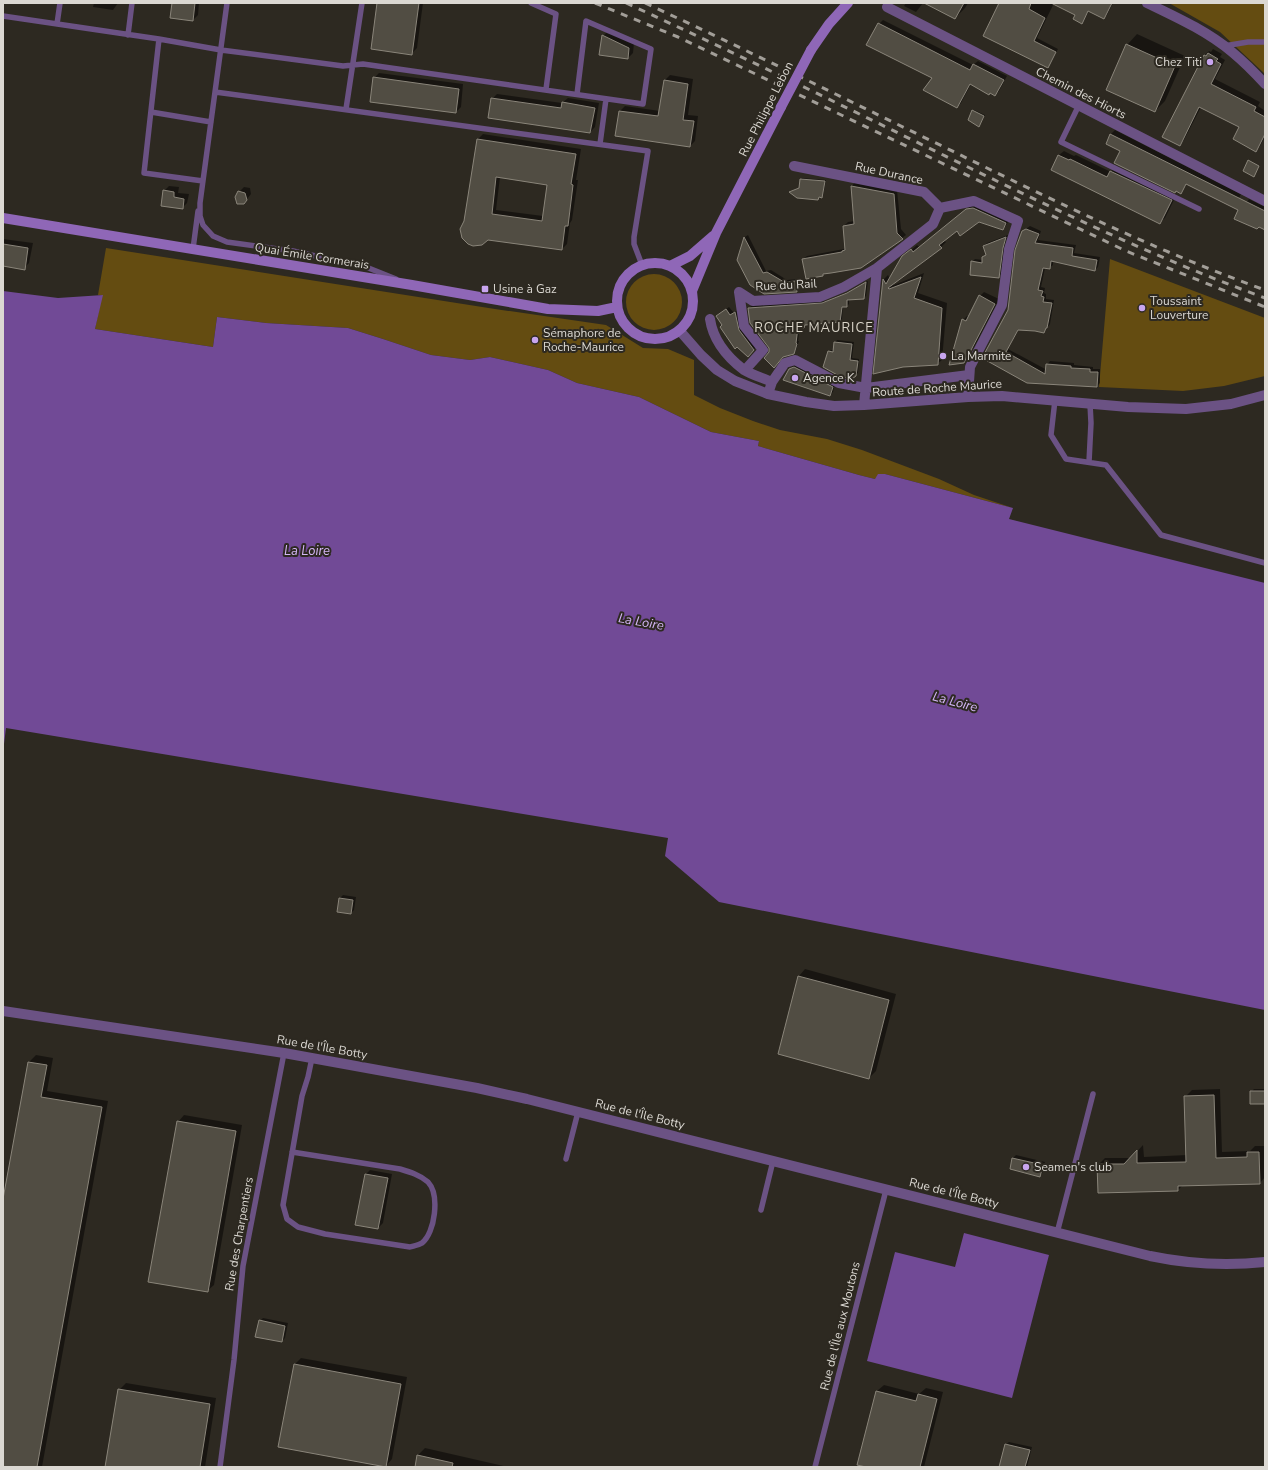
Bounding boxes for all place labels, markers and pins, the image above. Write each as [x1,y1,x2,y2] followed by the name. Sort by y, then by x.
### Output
[1155,54,1202,70] place label: Chez Titi
[1205,57,1215,67] marker: Chez Titi
[493,281,557,297] place label: Usine à Gaz
[480,284,490,294] marker: Usine à Gaz
[1150,293,1208,323] place label: Toussaint Louverture
[1137,303,1147,313] marker: Toussaint Louverture
[543,325,624,355] place label: Sémaphore de Roche-Maurice
[530,335,540,345] marker: Sémaphore de Roche-Maurice
[951,348,1011,364] place label: La Marmite
[938,351,948,361] marker: La Marmite
[803,370,855,386] place label: Agence K
[790,373,800,383] marker: Agence K
[1034,1159,1112,1175] place label: Seamen's club
[1021,1162,1031,1172] marker: Seamen's club

